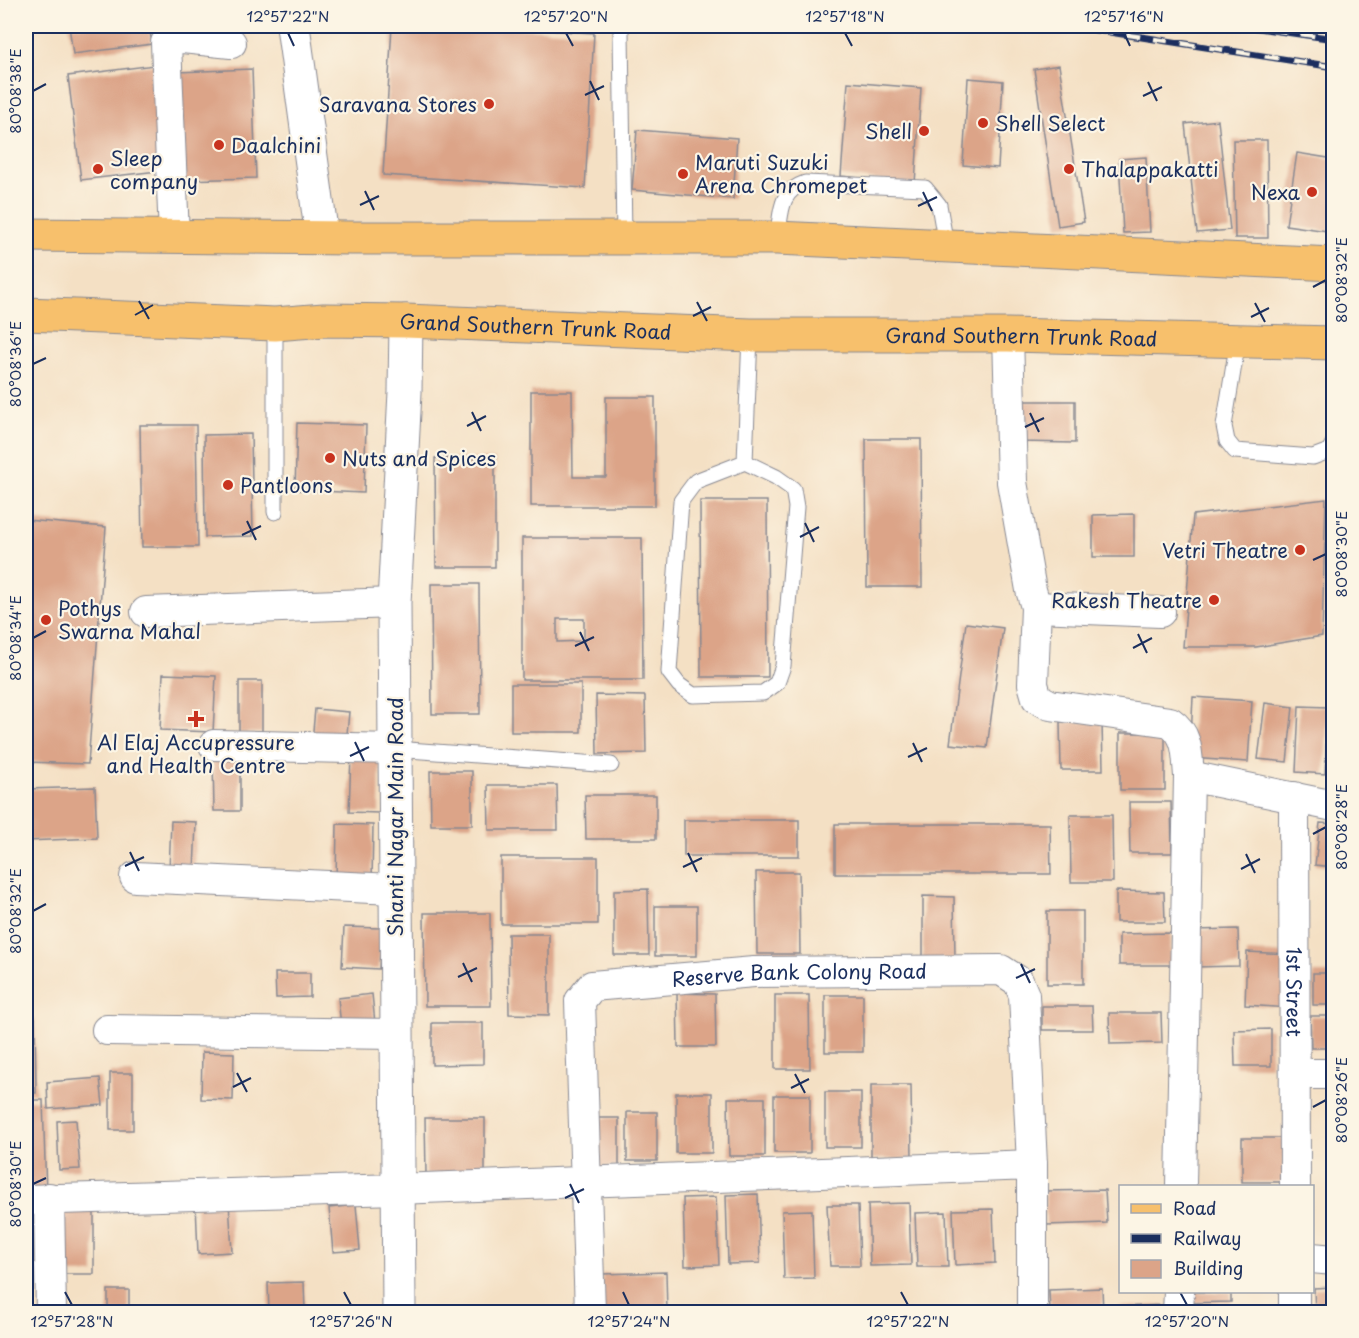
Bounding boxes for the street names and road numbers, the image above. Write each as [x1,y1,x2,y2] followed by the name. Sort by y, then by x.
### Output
[399,306,672,347] street label: Grand Southern Trunk Road
[885,320,1158,354] street label: Grand Southern Trunk Road
[380,697,410,937] street label: Shanti Nagar Main Road
[1279,947,1310,1037] street label: 1st Street
[670,956,927,994] street label: Reserve Bank Colony Road

